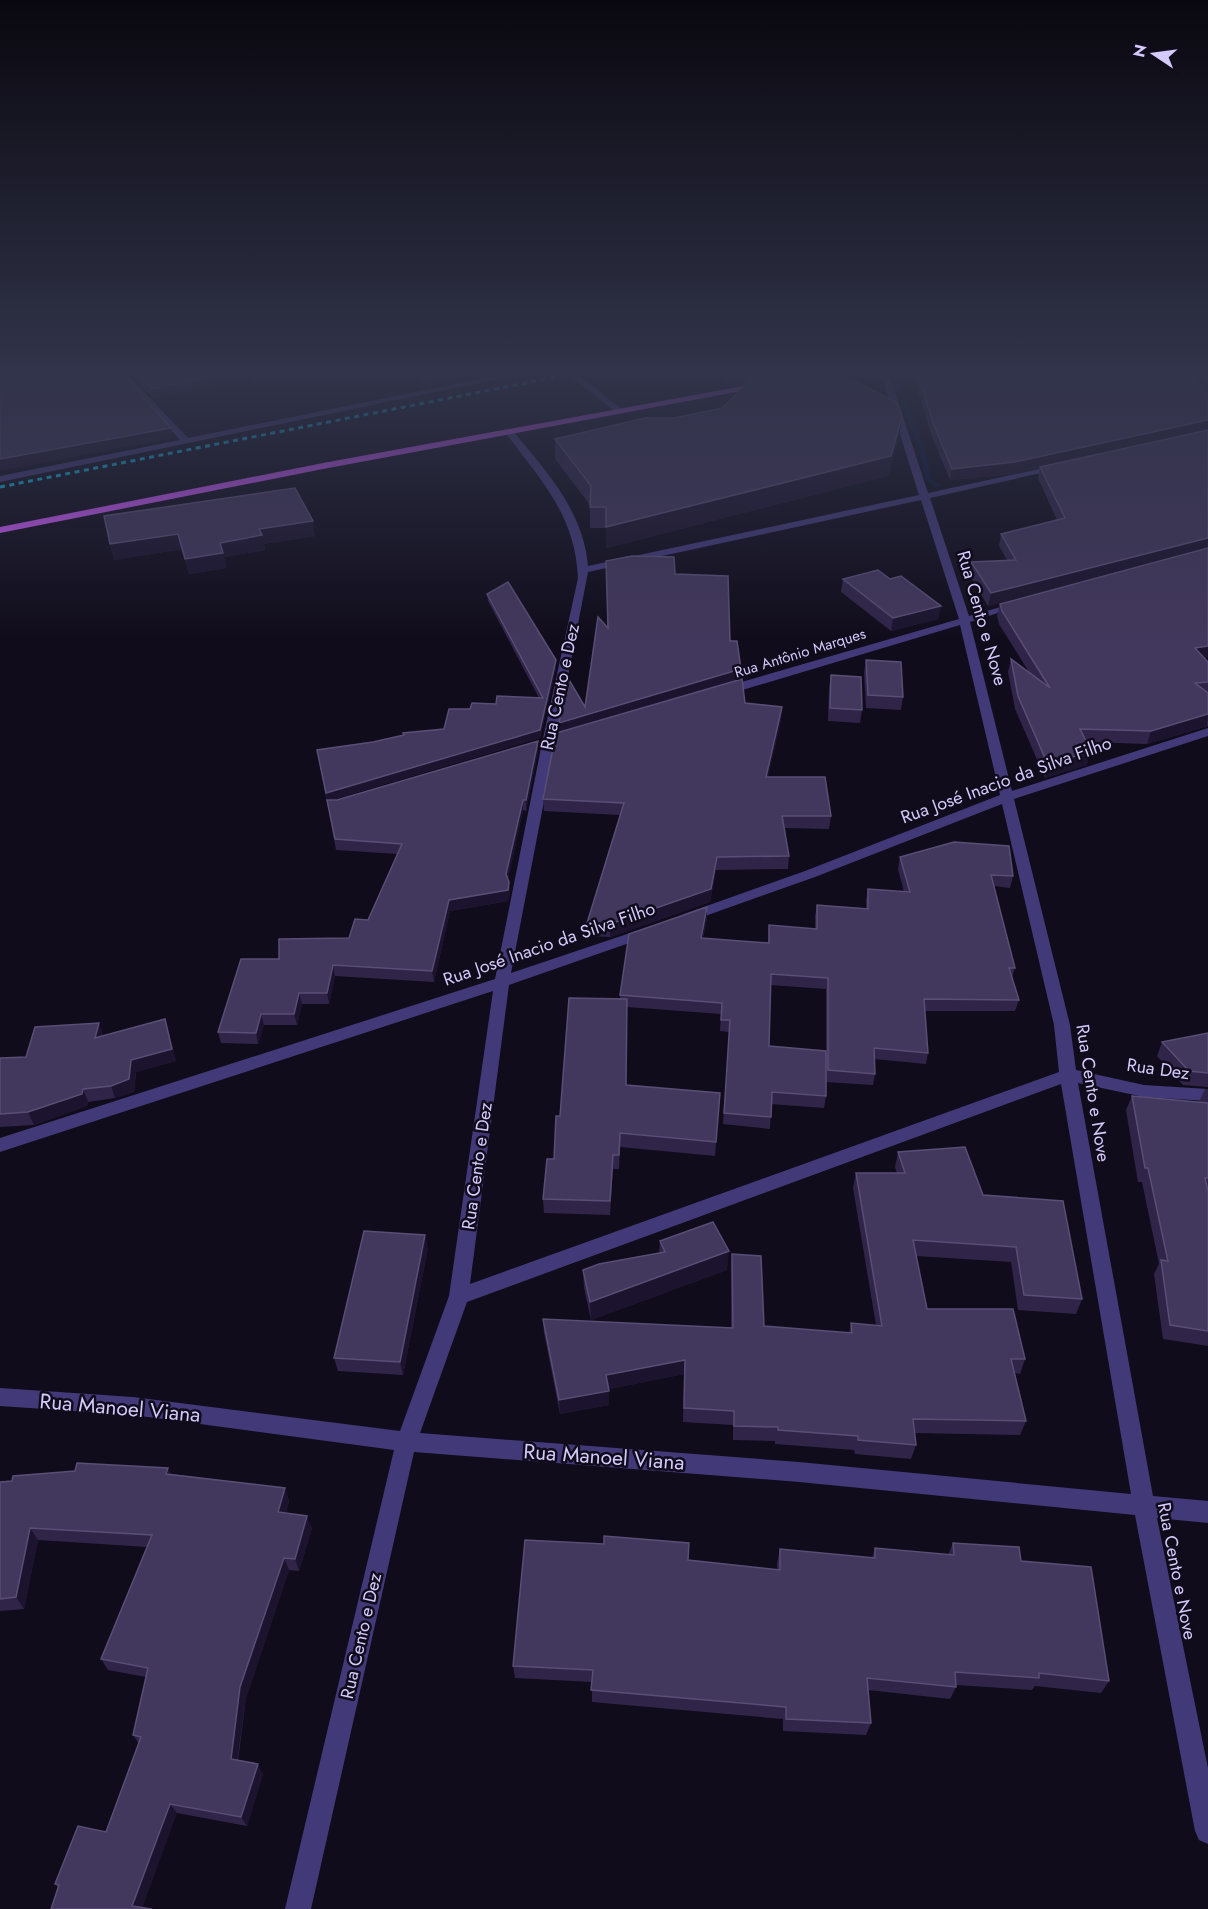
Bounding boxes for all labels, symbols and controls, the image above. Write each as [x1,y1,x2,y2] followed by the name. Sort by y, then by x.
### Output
[1124,24,1184,84] north arrow
[1127,42,1153,60] text: N
[950,547,1014,689] street label: Rua Cento e Nove
[534,621,586,752] street label: Rua Cento e Dez
[732,623,868,683] street label: Rua Antônio Marques
[897,730,1115,830] street label: Rua José Inacio da Silva Filho
[439,895,659,993] street label: Rua José Inacio da Silva Filho
[1069,1022,1117,1164] street label: Rua Cento e Nove
[1125,1052,1192,1086] street label: Rua Dez
[455,1100,499,1231] street label: Rua Cento e Dez
[38,1386,202,1430] street label: Rua Manoel Viana
[523,1436,685,1478] street label: Rua Manoel Viana
[1151,1500,1203,1642] street label: Rua Cento e Nove
[334,1570,388,1701] street label: Rua Cento e Dez

